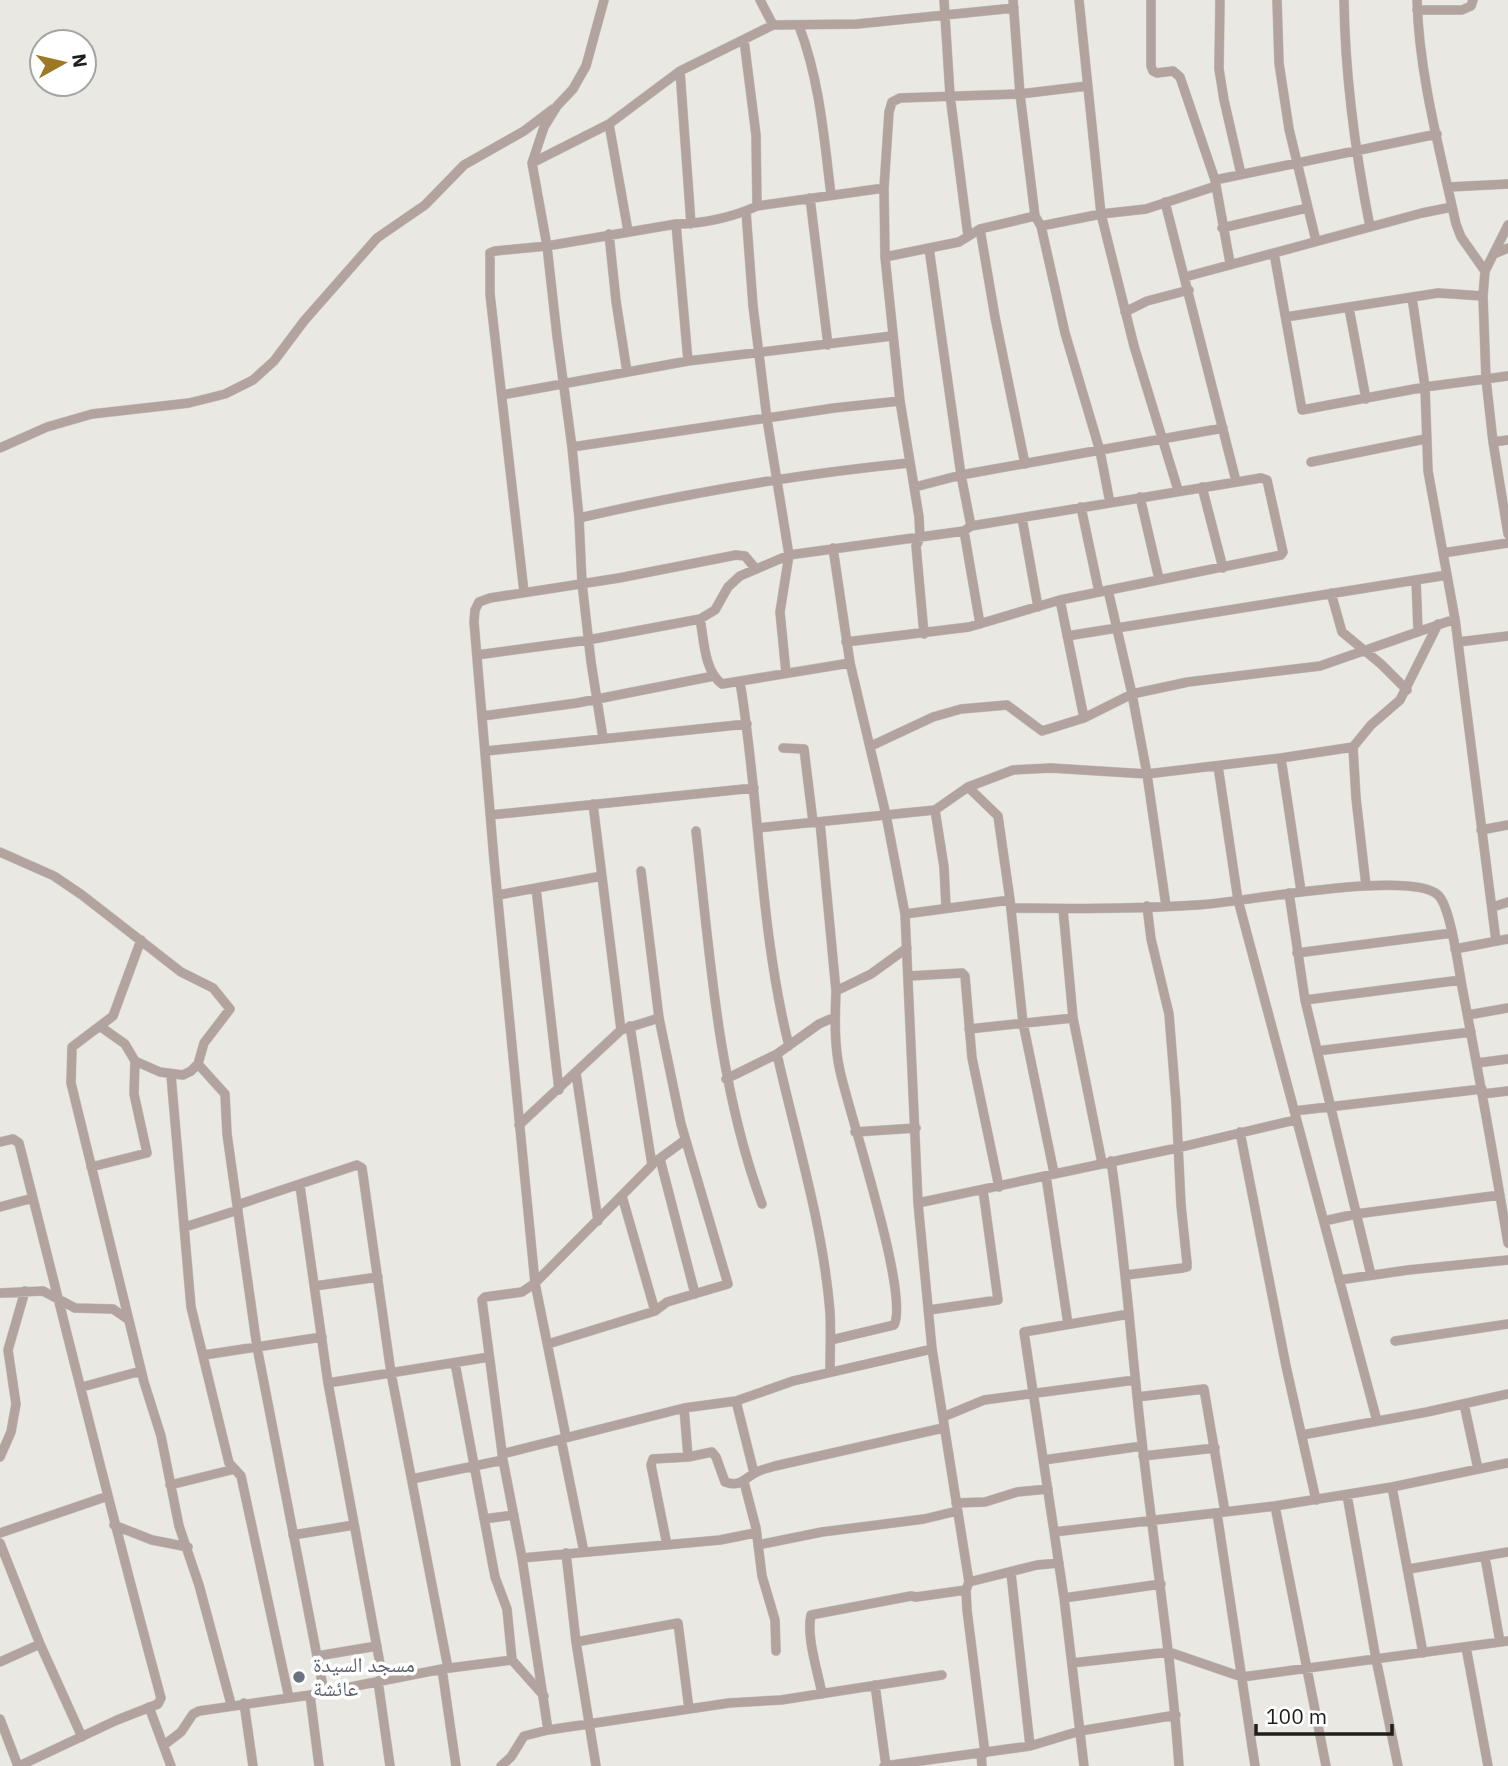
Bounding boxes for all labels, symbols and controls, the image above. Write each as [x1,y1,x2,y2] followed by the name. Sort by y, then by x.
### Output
[28,28,98,98] north arrow
[67,52,93,69] text: N
[313,1650,415,1702] place label: مسجد السيدة عائشة
[291,1669,307,1685] marker: مسجد السيدة عائشة
[1256,1692,1392,1736] scale bar
[1266,1702,1327,1730] text: 100 m

